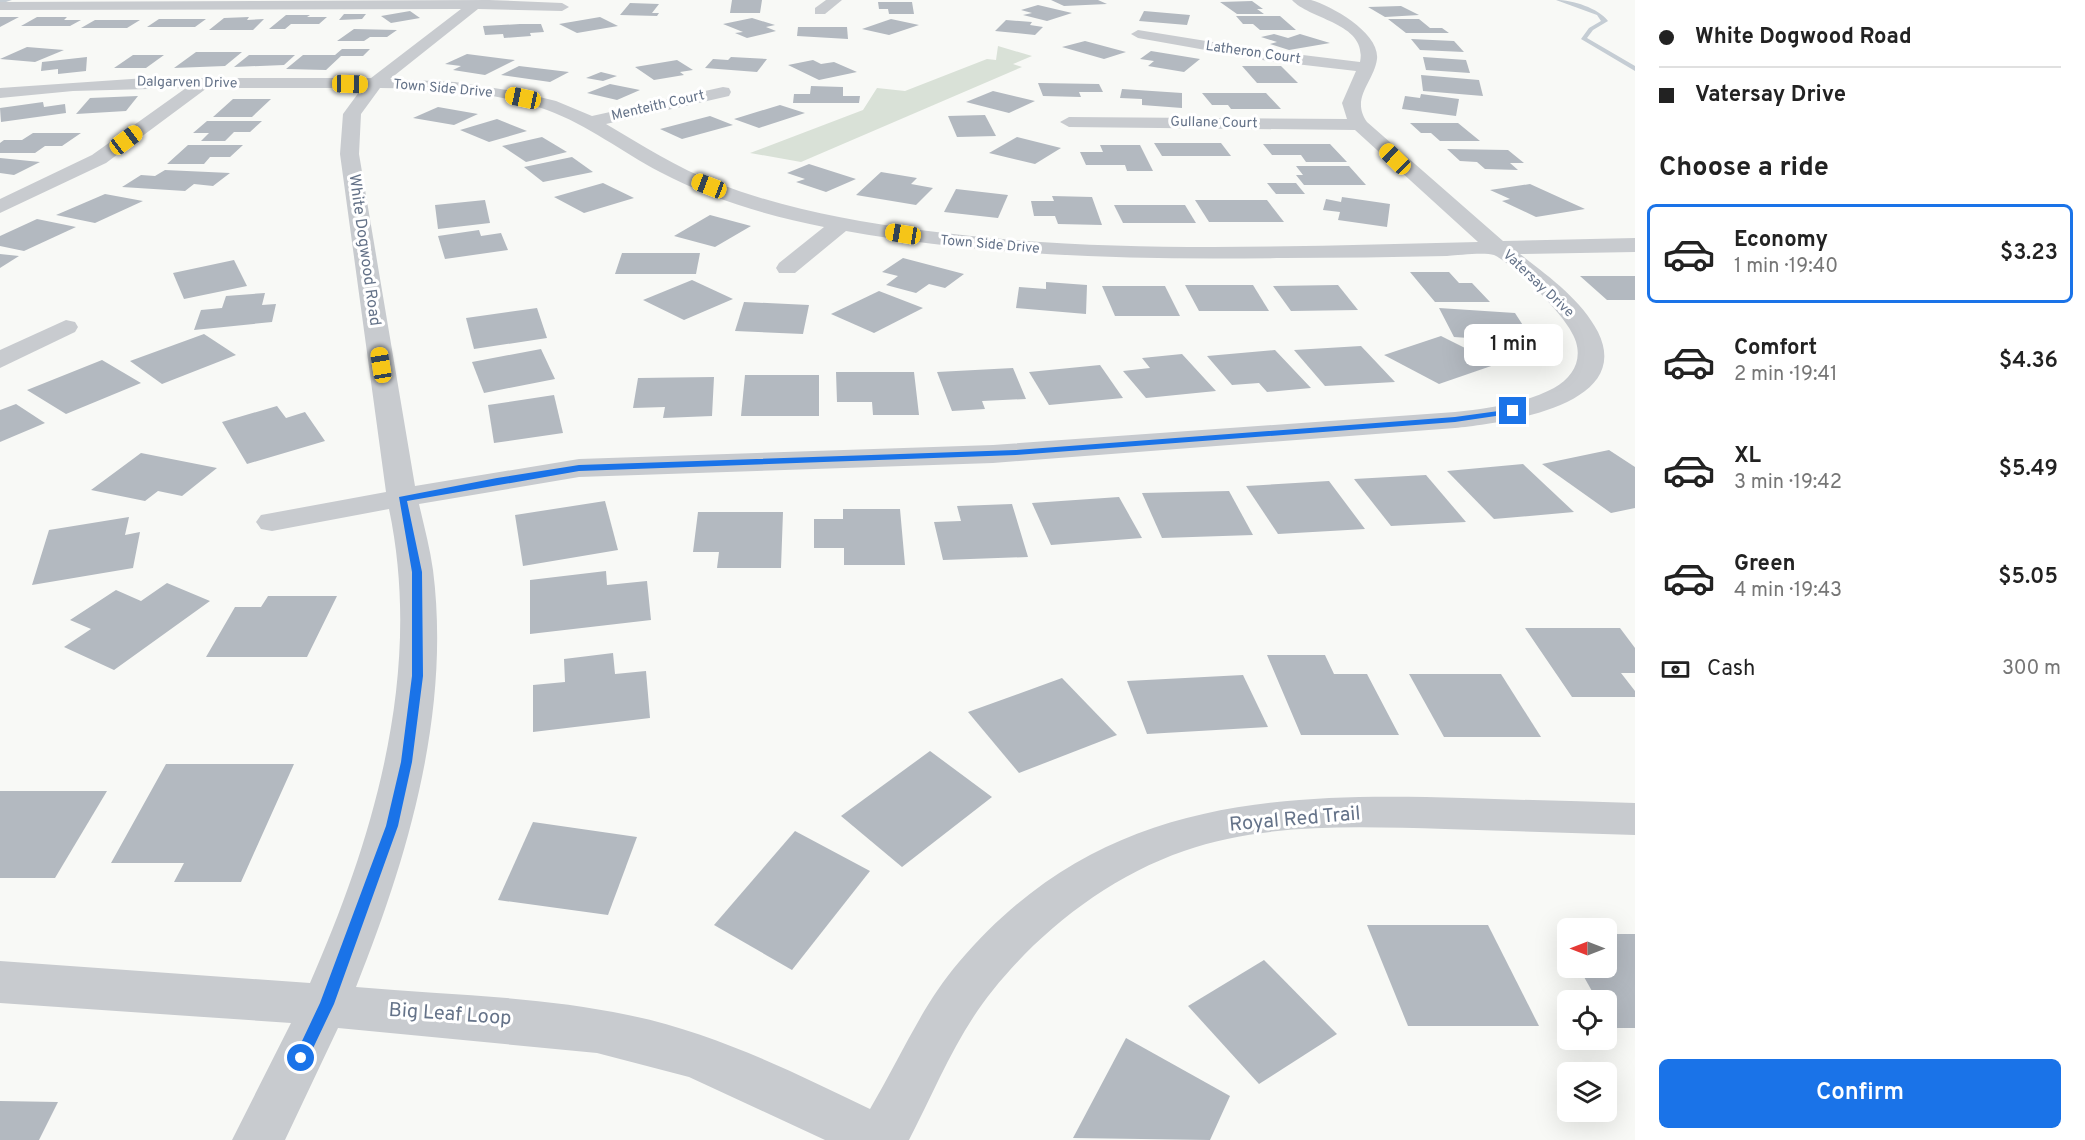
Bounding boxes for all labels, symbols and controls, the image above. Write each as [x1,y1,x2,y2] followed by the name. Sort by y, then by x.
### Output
[1695,24,1912,51] text: White Dogwood Road
[1204,38,1302,68] street label: Latheron Court
[137,74,237,92] street label: Dalgarven Drive
[332,75,368,93] car
[393,76,493,102] street label: Town Side Drive
[1695,82,1846,109] text: Vatersay Drive
[504,85,542,111] car
[610,87,706,125] street label: Menteith Court
[1170,114,1258,132] street label: Gullane Court
[106,122,146,158] car
[1376,140,1414,178] car
[1659,151,1829,185] text: Choose a ride
[689,171,729,201] car
[343,173,385,327] street label: White Dogwood Road
[884,222,922,246] car
[1662,227,1716,281] icon: car
[1734,227,1828,254] text: Economy
[940,232,1040,258] street label: Town Side Drive
[2000,240,2058,267] text: $3.23
[1499,247,1577,321] street label: Vatersay Drive
[1734,254,1838,280] text: 1 min · 19:40
[1464,324,1562,366] callout: 1 min
[1490,332,1537,358] text: 1 min
[1662,335,1716,389] icon: car
[1734,335,1817,362] text: Comfort
[369,346,393,384] car
[1999,348,2058,375] text: $4.36
[1734,362,1837,388] text: 2 min · 19:41
[1499,397,1526,424] route end
[1662,443,1716,497] icon: car
[1734,443,1761,470] text: XL
[1999,456,2058,483] text: $5.49
[1734,470,1842,496] text: 3 min · 19:42
[1662,551,1716,605] icon: car
[1734,551,1796,578] text: Green
[1998,564,2058,591] text: $5.05
[1734,578,1842,604] text: 4 min · 19:43
[1659,653,1692,686] icon: cash
[1707,656,1756,683] text: Cash
[2002,656,2061,682] text: 300 m
[1228,801,1362,839] street label: Royal Red Trail
[1557,918,1617,978] north arrow
[1557,918,1617,1122] map controls
[1557,990,1617,1050] button: locate
[388,998,512,1032] street label: Big Leaf Loop
[287,1044,314,1071] route start
[1659,1059,2061,1128] button: Confirm
[1557,1062,1617,1122] button: layers

